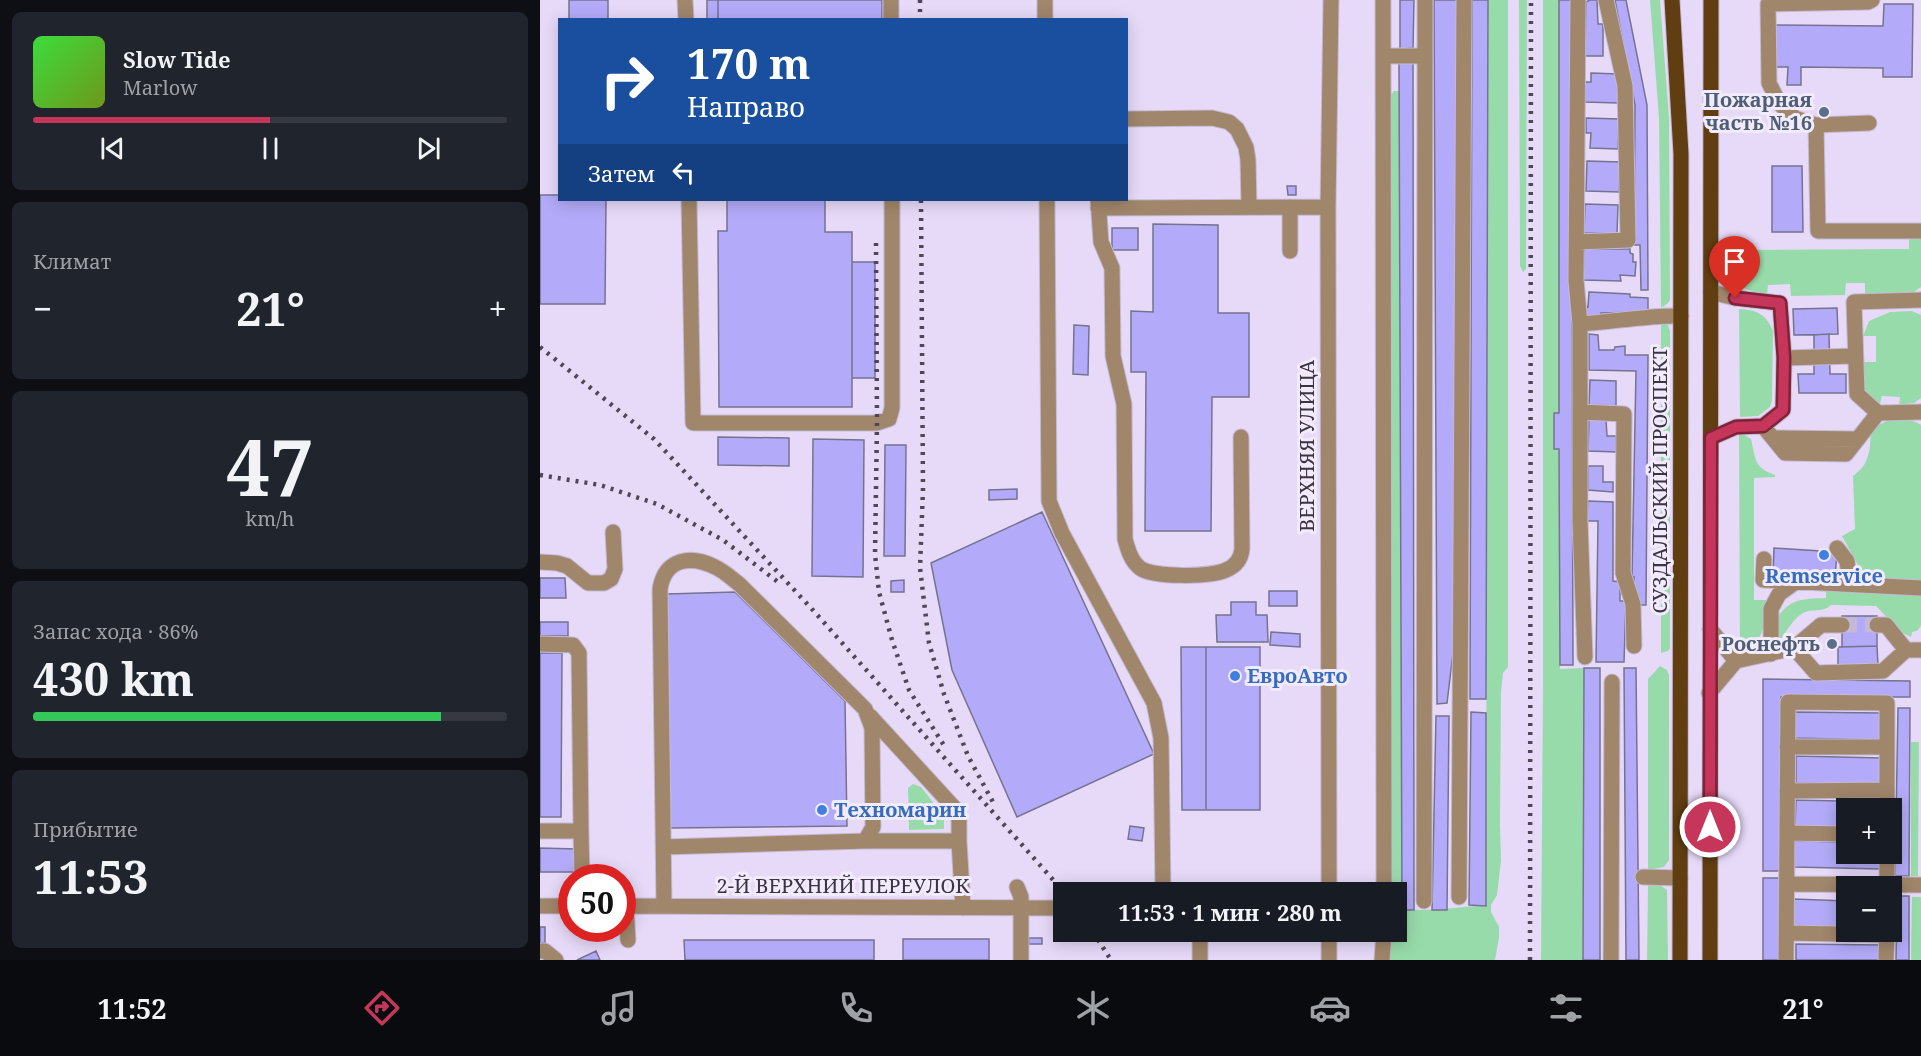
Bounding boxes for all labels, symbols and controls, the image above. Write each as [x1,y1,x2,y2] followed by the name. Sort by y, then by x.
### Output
[687,34,811,91] text: 170 m
[588,42,666,120] icon: right
[123,44,231,74] text: Slow Tide
[123,74,197,101] text: Marlow
[1704,86,1812,136] place label: Пожарная часть №16
[687,88,805,125] text: Направо
[1817,105,1831,119] marker: Пожарная часть №16
[96,132,129,165] icon: previous
[254,132,287,165] icon: pause
[412,132,445,165] icon: next
[667,156,700,189] icon: left
[588,158,655,188] text: Затем
[1709,236,1760,298] pin
[1718,245,1751,278] icon: arrive
[33,248,111,275] text: Климат
[236,278,305,339] text: 21°
[33,286,52,331] text: −
[489,286,507,331] text: +
[1646,347,1673,613] street label: СУЗДАЛЬСКИЙ ПРОСПЕКТ
[1293,359,1320,532] street label: ВЕРХНЯЯ УЛИЦА
[226,413,314,519] text: 47
[245,505,295,532] text: km/h
[1817,548,1831,562] marker: Remservice
[1765,562,1883,589] place label: Remservice
[33,618,198,645] text: Запас хода · 86%
[1721,630,1821,657] place label: Роснефть
[1825,637,1839,651] marker: Роснефть
[33,648,194,709] text: 430 km
[1247,662,1348,689] place label: ЕвроАвто
[1228,669,1242,683] marker: ЕвроАвто
[1678,795,1742,859] position arrow
[834,796,967,823] place label: Техномарин
[1836,798,1902,942] map controls
[1836,798,1902,864] button: +
[815,803,829,817] marker: Техномарин
[33,816,138,843] text: Прибытие
[33,846,148,907] text: 11:53
[558,864,636,942] speed limit sign: 50
[717,872,970,899] street label: 2-Й ВЕРХНИЙ ПЕРЕУЛОК
[1836,876,1902,942] button: −
[1118,897,1342,927] text: 11:53 · 1 мин · 280 m
[361,987,403,1029] icon: directions
[598,987,640,1029] icon: music
[835,987,877,1029] icon: phone
[1072,987,1114,1029] icon: climate
[1309,987,1351,1029] icon: car
[1545,987,1587,1029] icon: filters
[97,990,167,1027] text: 11:52
[1782,990,1824,1027] text: 21°

